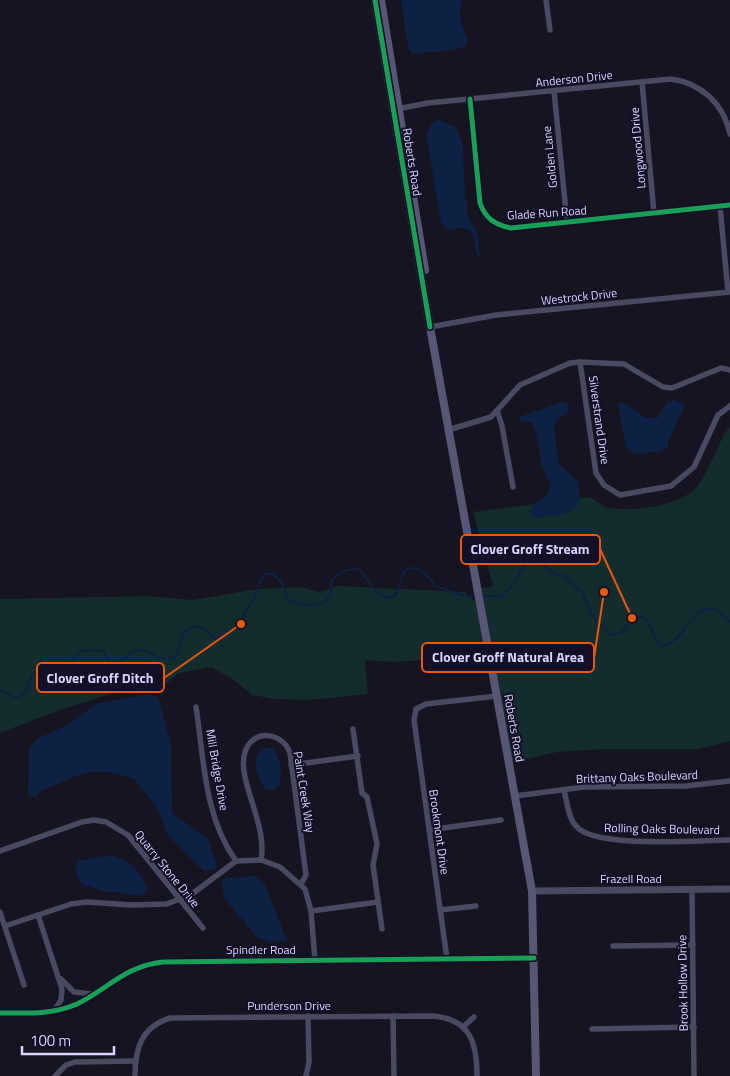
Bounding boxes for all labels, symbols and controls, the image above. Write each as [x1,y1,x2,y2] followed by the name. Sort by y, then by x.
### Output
[534,65,613,92] street label: Anderson Drive
[624,107,651,190] street label: Longwood Drive
[537,125,562,189] street label: Golden Lane
[398,127,427,197] street label: Roberts Road
[506,200,588,225] street label: Glade Run Road
[540,283,618,310] street label: Westrock Drive
[584,374,615,466] street label: Silverstrand Drive
[461,535,600,564] callout: Clover Groff Stream
[470,538,590,559] text: Clover Groff Stream
[422,643,594,672] callout: Clover Groff Natural Area
[432,646,584,667] text: Clover Groff Natural Area
[37,663,164,692] callout: Clover Groff Ditch
[47,667,153,688] text: Clover Groff Ditch
[499,693,530,763] street label: Roberts Road
[201,728,234,812] street label: Mill Bridge Drive
[289,750,320,834] street label: Paint Creek Way
[576,765,698,788] street label: Brittany Oaks Boulevard
[424,788,455,876] street label: Brookmont Drive
[604,818,720,839] street label: Rolling Oaks Boulevard
[130,826,205,912] street label: Quarry Stone Drive
[600,869,662,888] street label: Frazell Road
[672,934,693,1032] street label: Brook Hollow Drive
[226,940,296,959] street label: Spindler Road
[247,996,331,1015] street label: Punderson Drive
[22,1024,115,1056] scale bar
[30,1029,71,1052] text: 100 m

